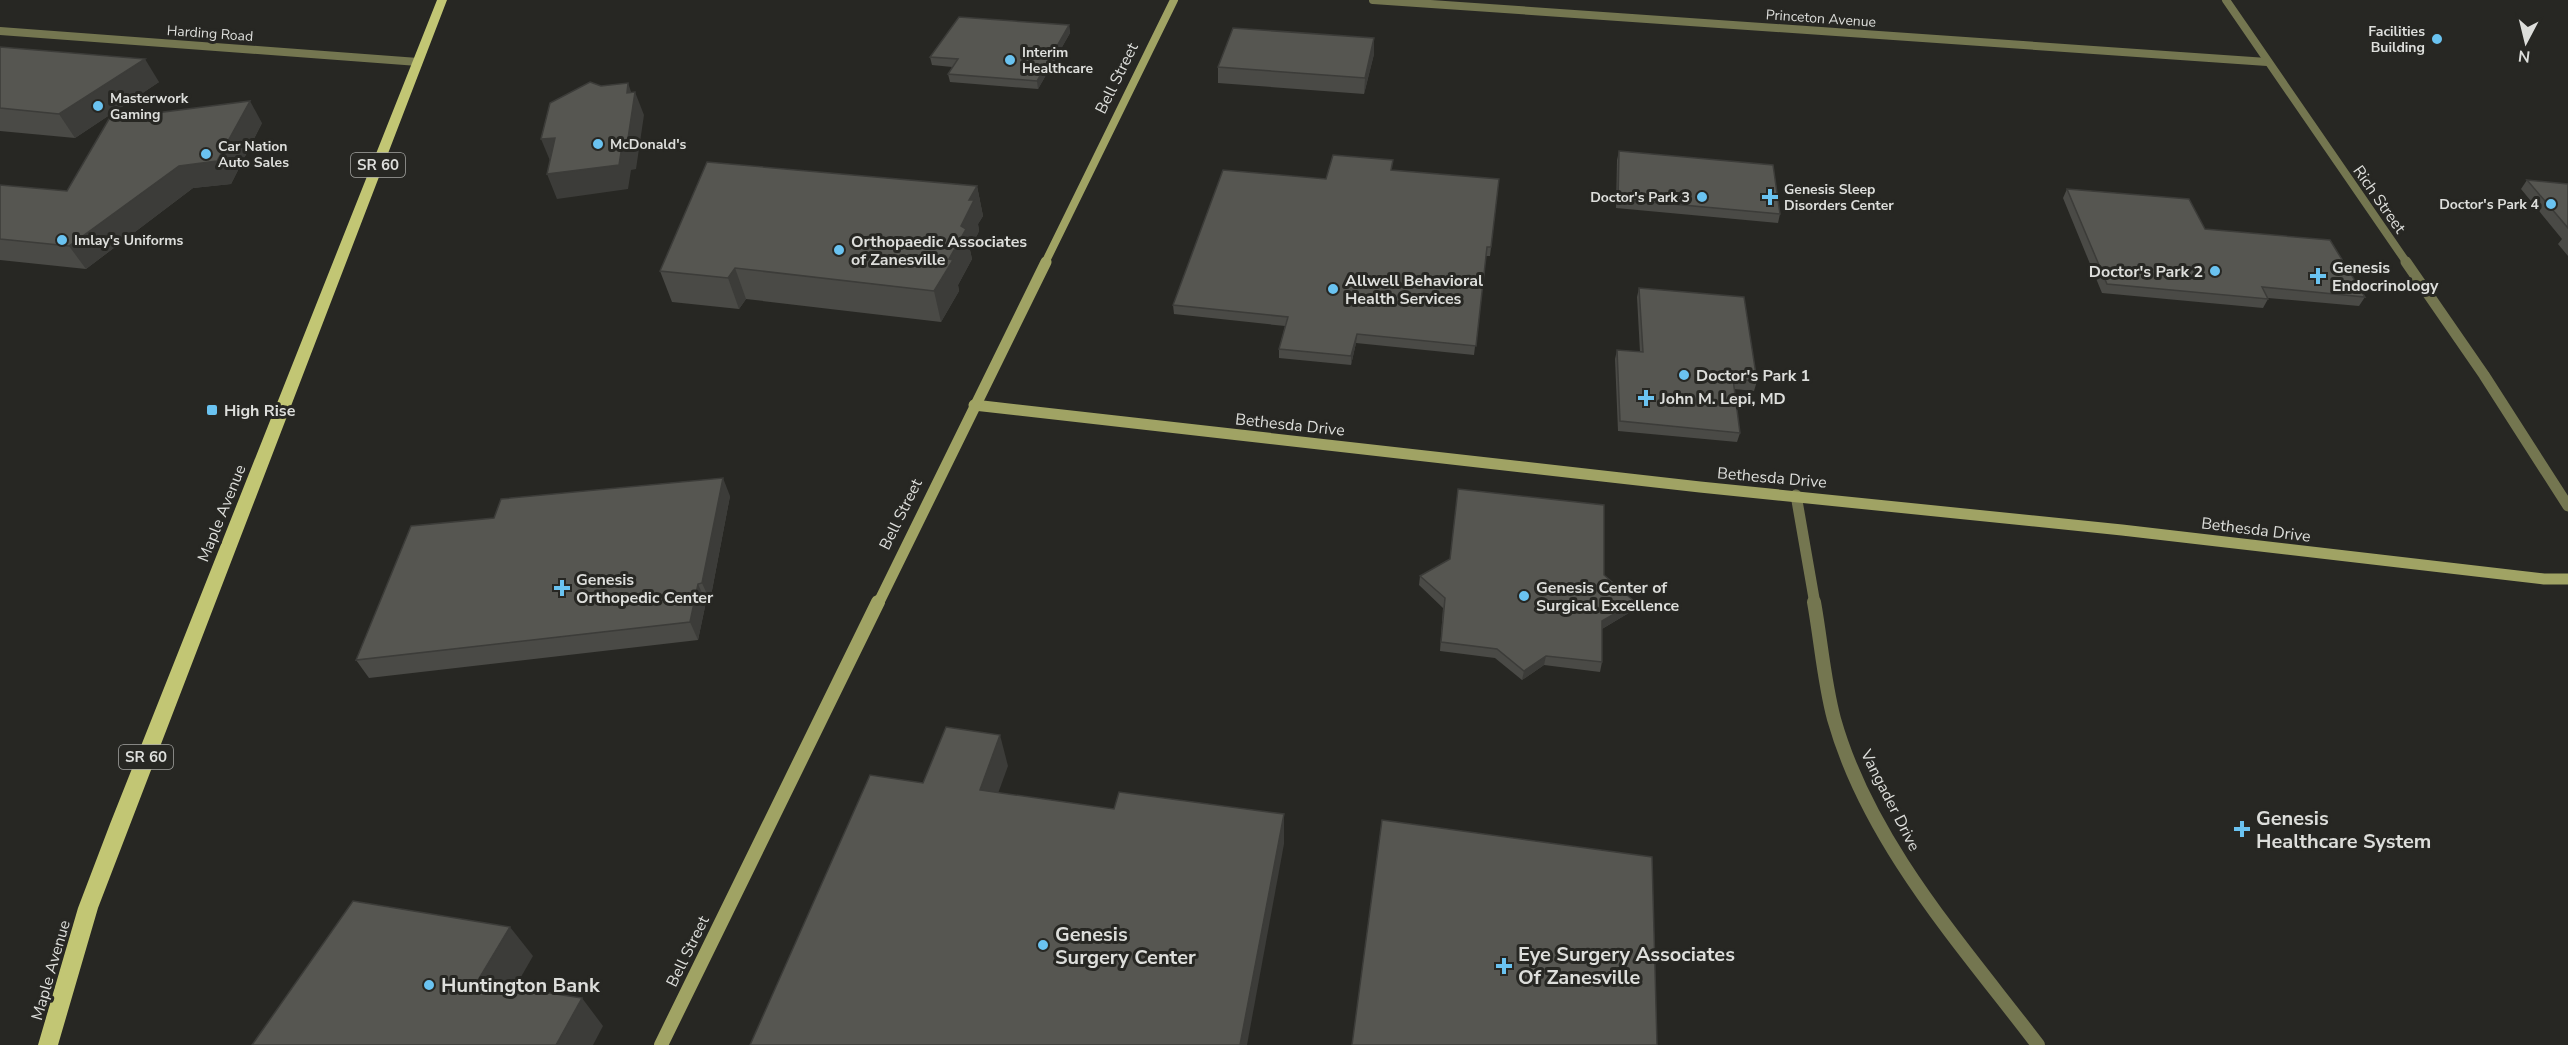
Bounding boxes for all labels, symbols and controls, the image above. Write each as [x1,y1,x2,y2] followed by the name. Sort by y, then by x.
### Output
[1765,5,1877,32] street label: Princeton Avenue
[2496,12,2556,72] north arrow
[166,21,254,46] street label: Harding Road
[2368,22,2425,57] place label: Facilities Building
[2430,32,2444,46] marker: Facilities Building
[1090,39,1144,118] street label: Bell Street
[1022,43,1094,78] place label: Interim Healthcare
[2517,44,2532,68] text: N
[1003,53,1017,67] marker: Interim Healthcare
[110,89,189,124] place label: Masterwork Gaming
[91,99,105,113] marker: Masterwork Gaming
[610,135,687,154] place label: McDonald's
[218,137,289,172] place label: Car Nation Auto Sales
[591,137,605,151] marker: McDonald's
[199,147,213,161] marker: Car Nation Auto Sales
[351,153,405,177] road number: SR 60
[2348,161,2411,238] street label: Rich Street
[1784,180,1894,215] place label: Genesis Sleep Disorders Center
[1590,188,1690,207] place label: Doctor's Park 3
[1761,188,1779,206] marker: Genesis Sleep Disorders Center
[1695,190,1709,204] marker: Doctor's Park 3
[2439,195,2540,214] place label: Doctor's Park 4
[2544,197,2558,211] marker: Doctor's Park 4
[74,231,183,250] place label: Imlay's Uniforms
[851,231,1027,271] place label: Orthopaedic Associates of Zanesville
[55,233,69,247] marker: Imlay's Uniforms
[832,243,846,257] marker: Orthopaedic Associates of Zanesville
[2332,257,2439,297] place label: Genesis Endocrinology
[2089,261,2203,283] place label: Doctor's Park 2
[2208,264,2222,278] marker: Doctor's Park 2
[2309,267,2327,285] marker: Genesis Endocrinology
[1345,270,1483,310] place label: Allwell Behavioral Health Services
[1326,282,1340,296] marker: Allwell Behavioral Health Services
[1696,365,1810,387] place label: Doctor's Park 1
[1677,368,1691,382] marker: Doctor's Park 1
[1659,388,1786,410] place label: John M. Lepi, MD
[1637,389,1655,407] marker: John M. Lepi, MD
[224,400,296,422] place label: High Rise
[205,403,219,417] marker: High Rise
[1234,408,1346,442] street label: Bethesda Drive
[192,461,251,565] street label: Maple Avenue
[1716,462,1828,494] street label: Bethesda Drive
[874,475,928,554] street label: Bell Street
[2200,512,2312,548] street label: Bethesda Drive
[576,569,714,609] place label: Genesis Orthopedic Center
[1536,577,1680,617] place label: Genesis Center of Surgical Excellence
[553,579,571,597] marker: Genesis Orthopedic Center
[1517,589,1531,603] marker: Genesis Center of Surgical Excellence
[119,745,173,769] road number: SR 60
[1855,745,1925,855] street label: Vangader Drive
[2256,805,2431,855] place label: Genesis Healthcare System
[2233,820,2251,838] marker: Genesis Healthcare System
[661,912,715,991] street label: Bell Street
[26,918,76,1023] street label: Maple Avenue
[1055,921,1196,971] place label: Genesis Surgery Center
[1036,938,1050,952] marker: Genesis Surgery Center
[1518,941,1735,991] place label: Eye Surgery Associates Of Zanesville
[1495,957,1513,975] marker: Eye Surgery Associates Of Zanesville
[441,972,601,999] place label: Huntington Bank
[422,978,436,992] marker: Huntington Bank

